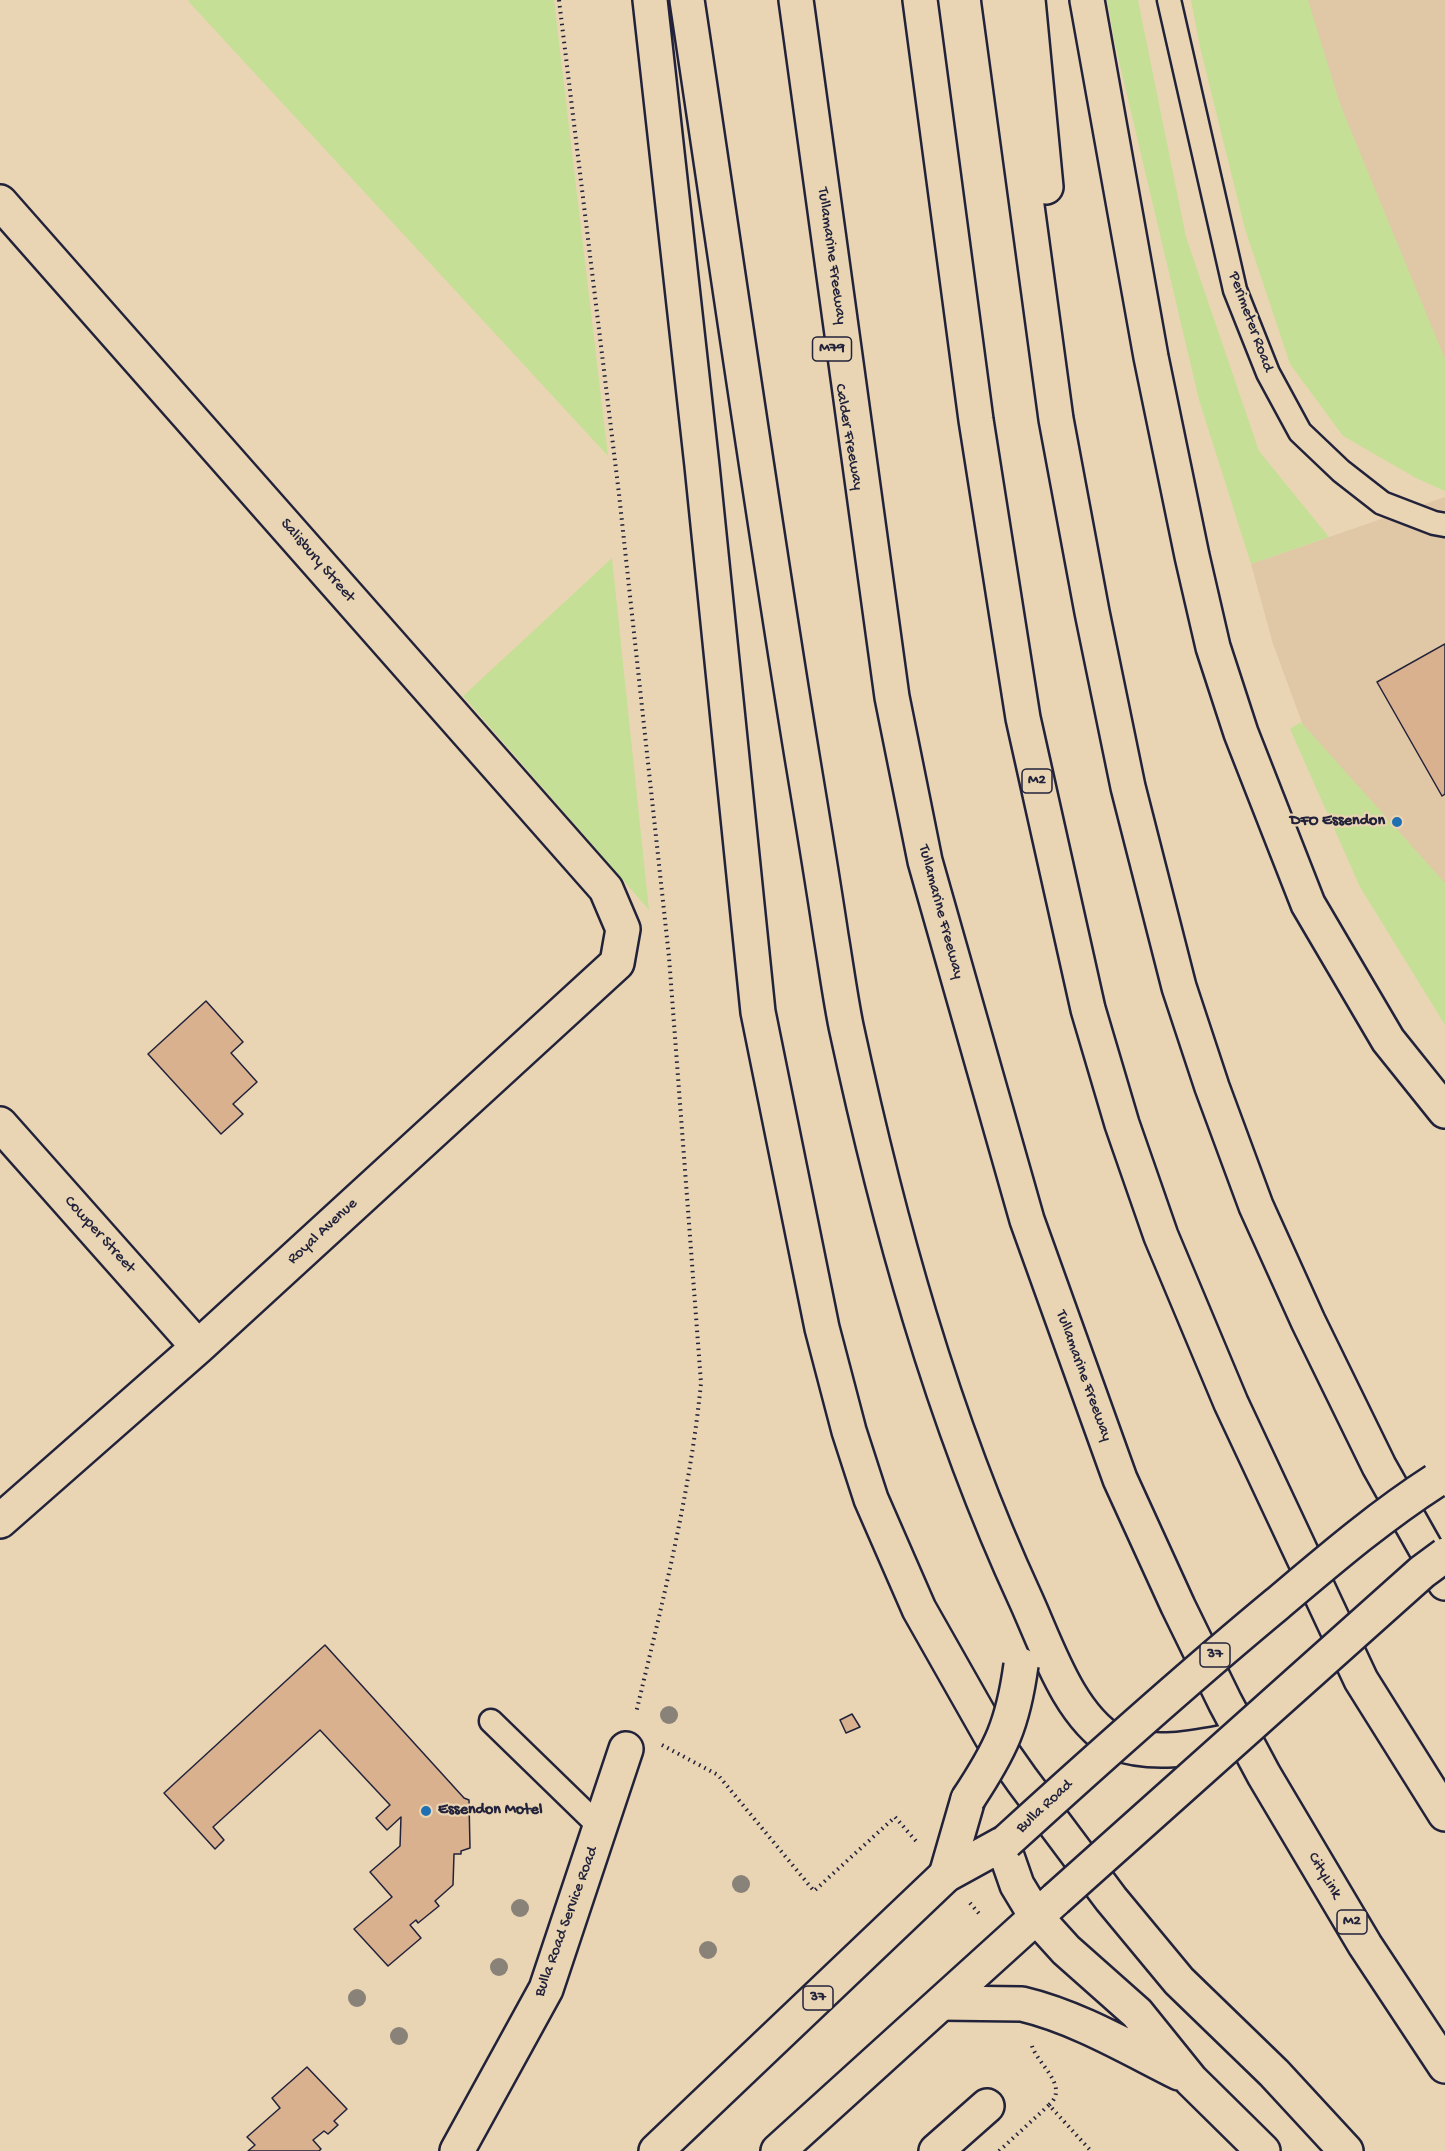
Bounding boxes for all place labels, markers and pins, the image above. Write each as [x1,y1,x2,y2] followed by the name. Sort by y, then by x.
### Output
[1290,812,1385,832] place label: DFO Essendon
[1390,815,1404,829] marker: DFO Essendon
[438,1801,542,1821] place label: Essendon Motel
[419,1804,433,1818] marker: Essendon Motel

